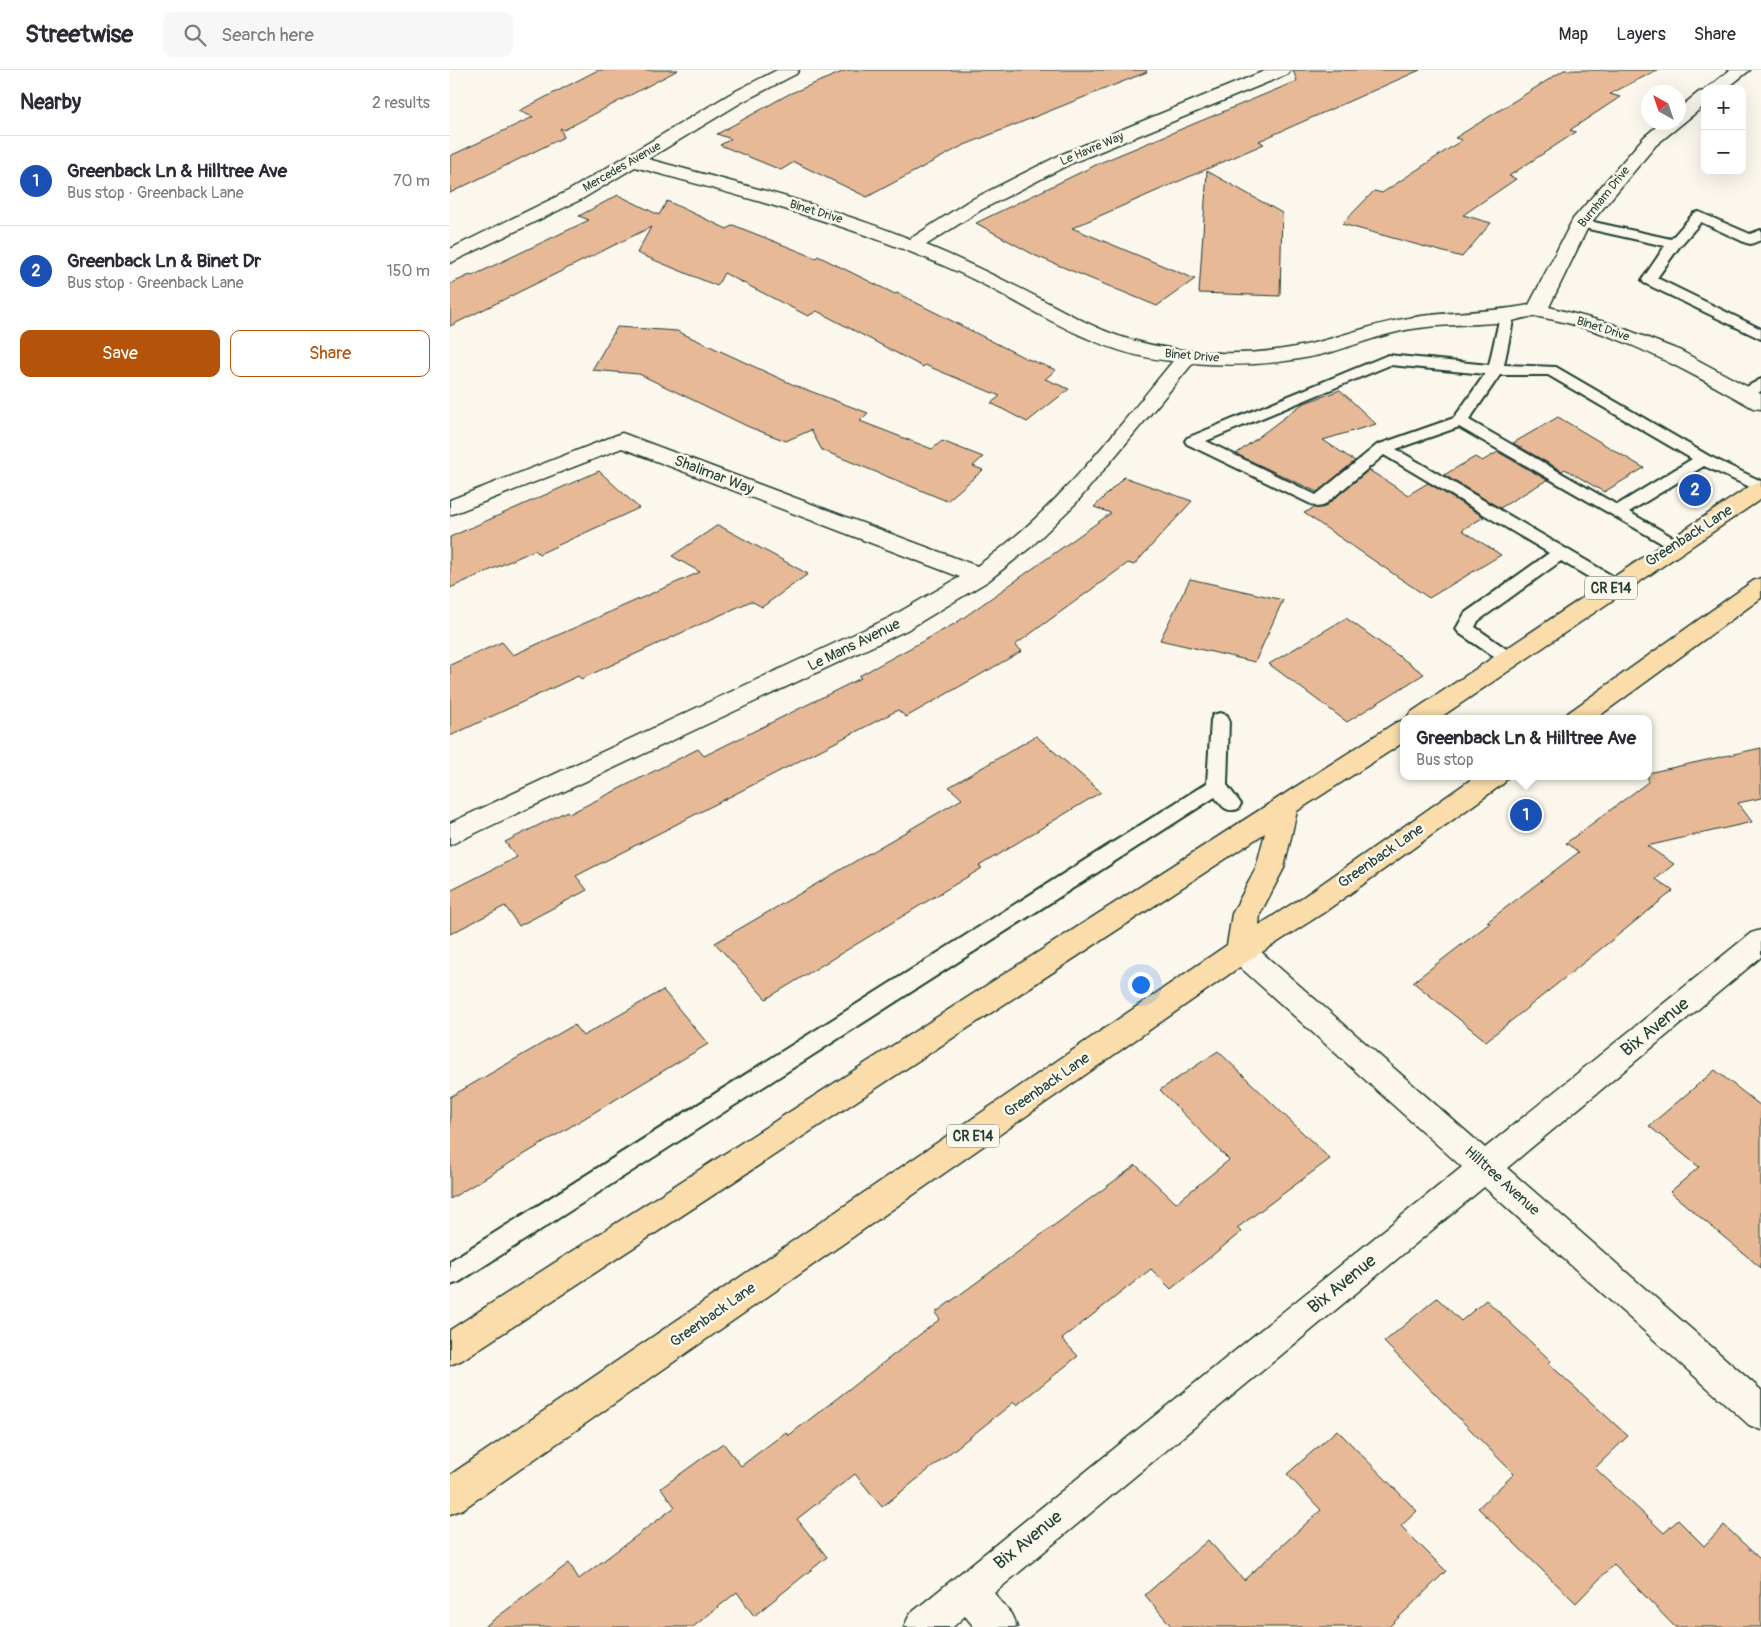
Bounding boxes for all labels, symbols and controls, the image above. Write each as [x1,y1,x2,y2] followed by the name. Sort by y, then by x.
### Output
[163,12,513,57] search box
[25,20,133,49] text: Streetwise
[181,21,209,49] icon: search
[221,23,314,47] text: Search here
[1559,23,1588,46] text: Map
[1616,23,1666,46] text: Layers
[1694,23,1736,46] text: Share
[1641,85,1686,130] north arrow
[1701,85,1746,175] map controls
[1701,85,1746,130] button: +
[20,89,81,116] text: Nearby
[372,93,430,113] text: 2 results
[1058,129,1126,169] street label: Le Havre Way
[1701,130,1746,175] button: −
[580,139,664,195] street label: Mercedes Avenue
[67,159,287,183] text: Greenback Ln & Hilltree Ave
[1575,163,1633,230] street label: Burnham Drive
[33,171,39,191] text: 1
[393,171,430,191] text: 70 m
[67,183,244,203] text: Bus stop · Greenback Lane
[788,197,844,227] street label: Binet Drive
[67,249,261,273] text: Greenback Ln & Binet Dr
[32,261,40,281] text: 2
[386,261,430,281] text: 150 m
[67,273,244,293] text: Bus stop · Greenback Lane
[1575,313,1631,345] street label: Binet Drive
[20,330,220,377] button: Save
[230,330,430,377] button: Share
[1164,346,1220,366] street label: Binet Drive
[672,451,757,499] street label: Shalimar Way
[1679,471,1711,509] pin: 2
[1642,500,1737,571] street label: Greenback Lane
[1585,576,1637,600] road number: CR E14
[805,614,904,676] street label: Le Mans Avenue
[1400,715,1652,780] popup
[1416,726,1636,750] text: Greenback Ln & Hilltree Ave
[1416,750,1474,770] text: Bus stop
[1510,796,1542,834] pin: 1
[1334,819,1428,893] street label: Greenback Lane
[1128,972,1154,998] your location
[1616,992,1694,1062] street label: Bix Avenue
[1000,1048,1094,1122] street label: Greenback Lane
[947,1124,999,1148] road number: CR E14
[1461,1142,1544,1220] street label: Hilltree Avenue
[1303,1249,1381,1319] street label: Bix Avenue
[666,1278,760,1352] street label: Greenback Lane
[989,1505,1067,1575] street label: Bix Avenue

